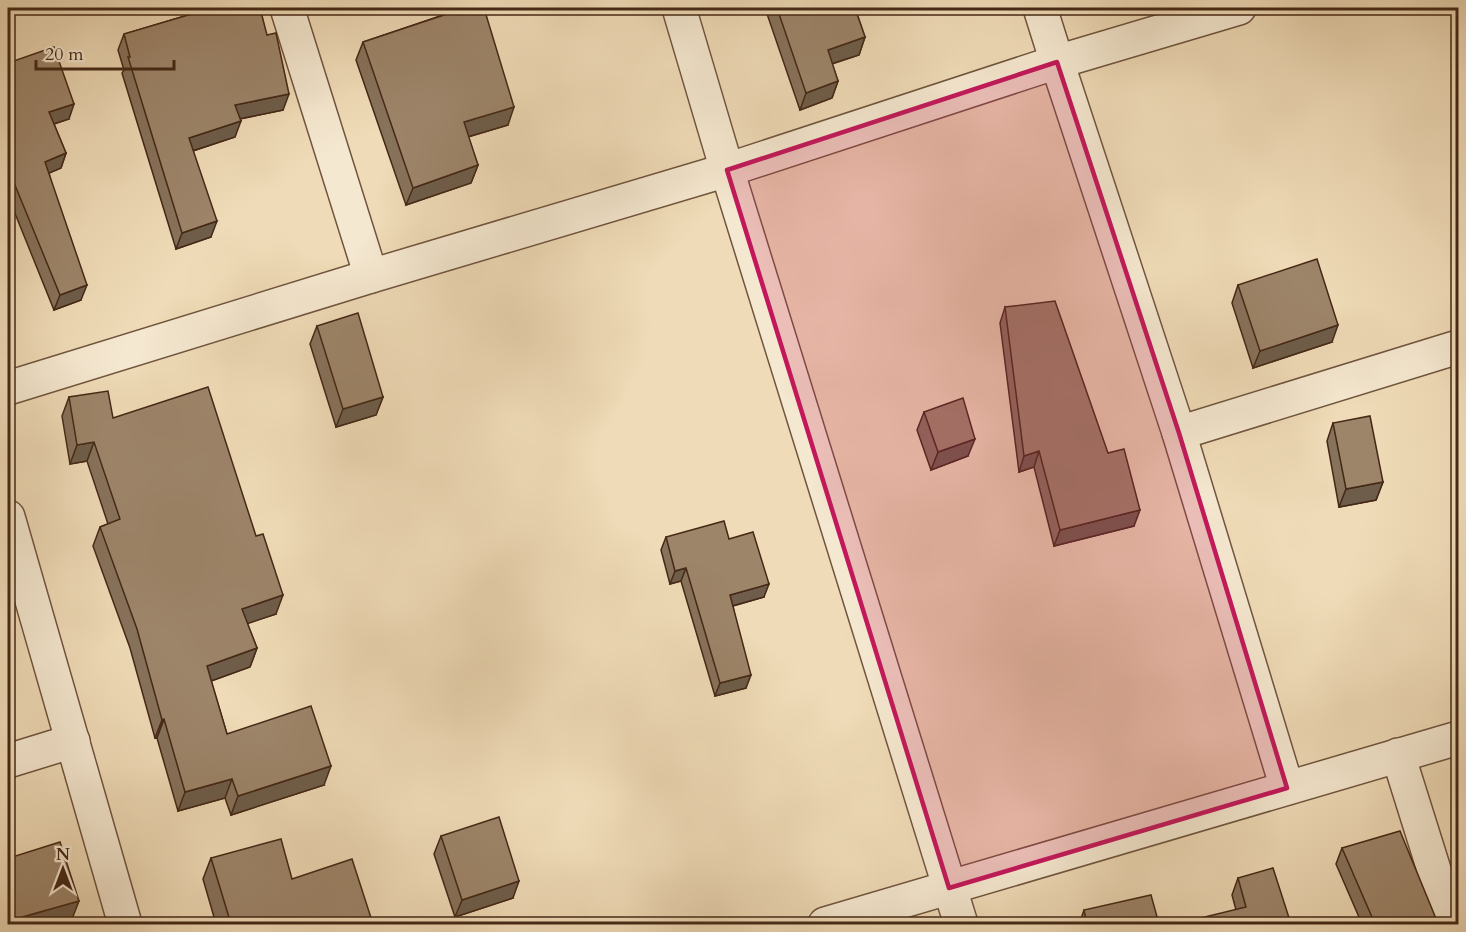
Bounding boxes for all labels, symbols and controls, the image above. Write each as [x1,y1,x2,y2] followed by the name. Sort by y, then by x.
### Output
[36,33,174,71] scale bar
[45,42,84,67] text: 20 m
[33,839,93,899] north arrow
[56,844,70,866] text: N

